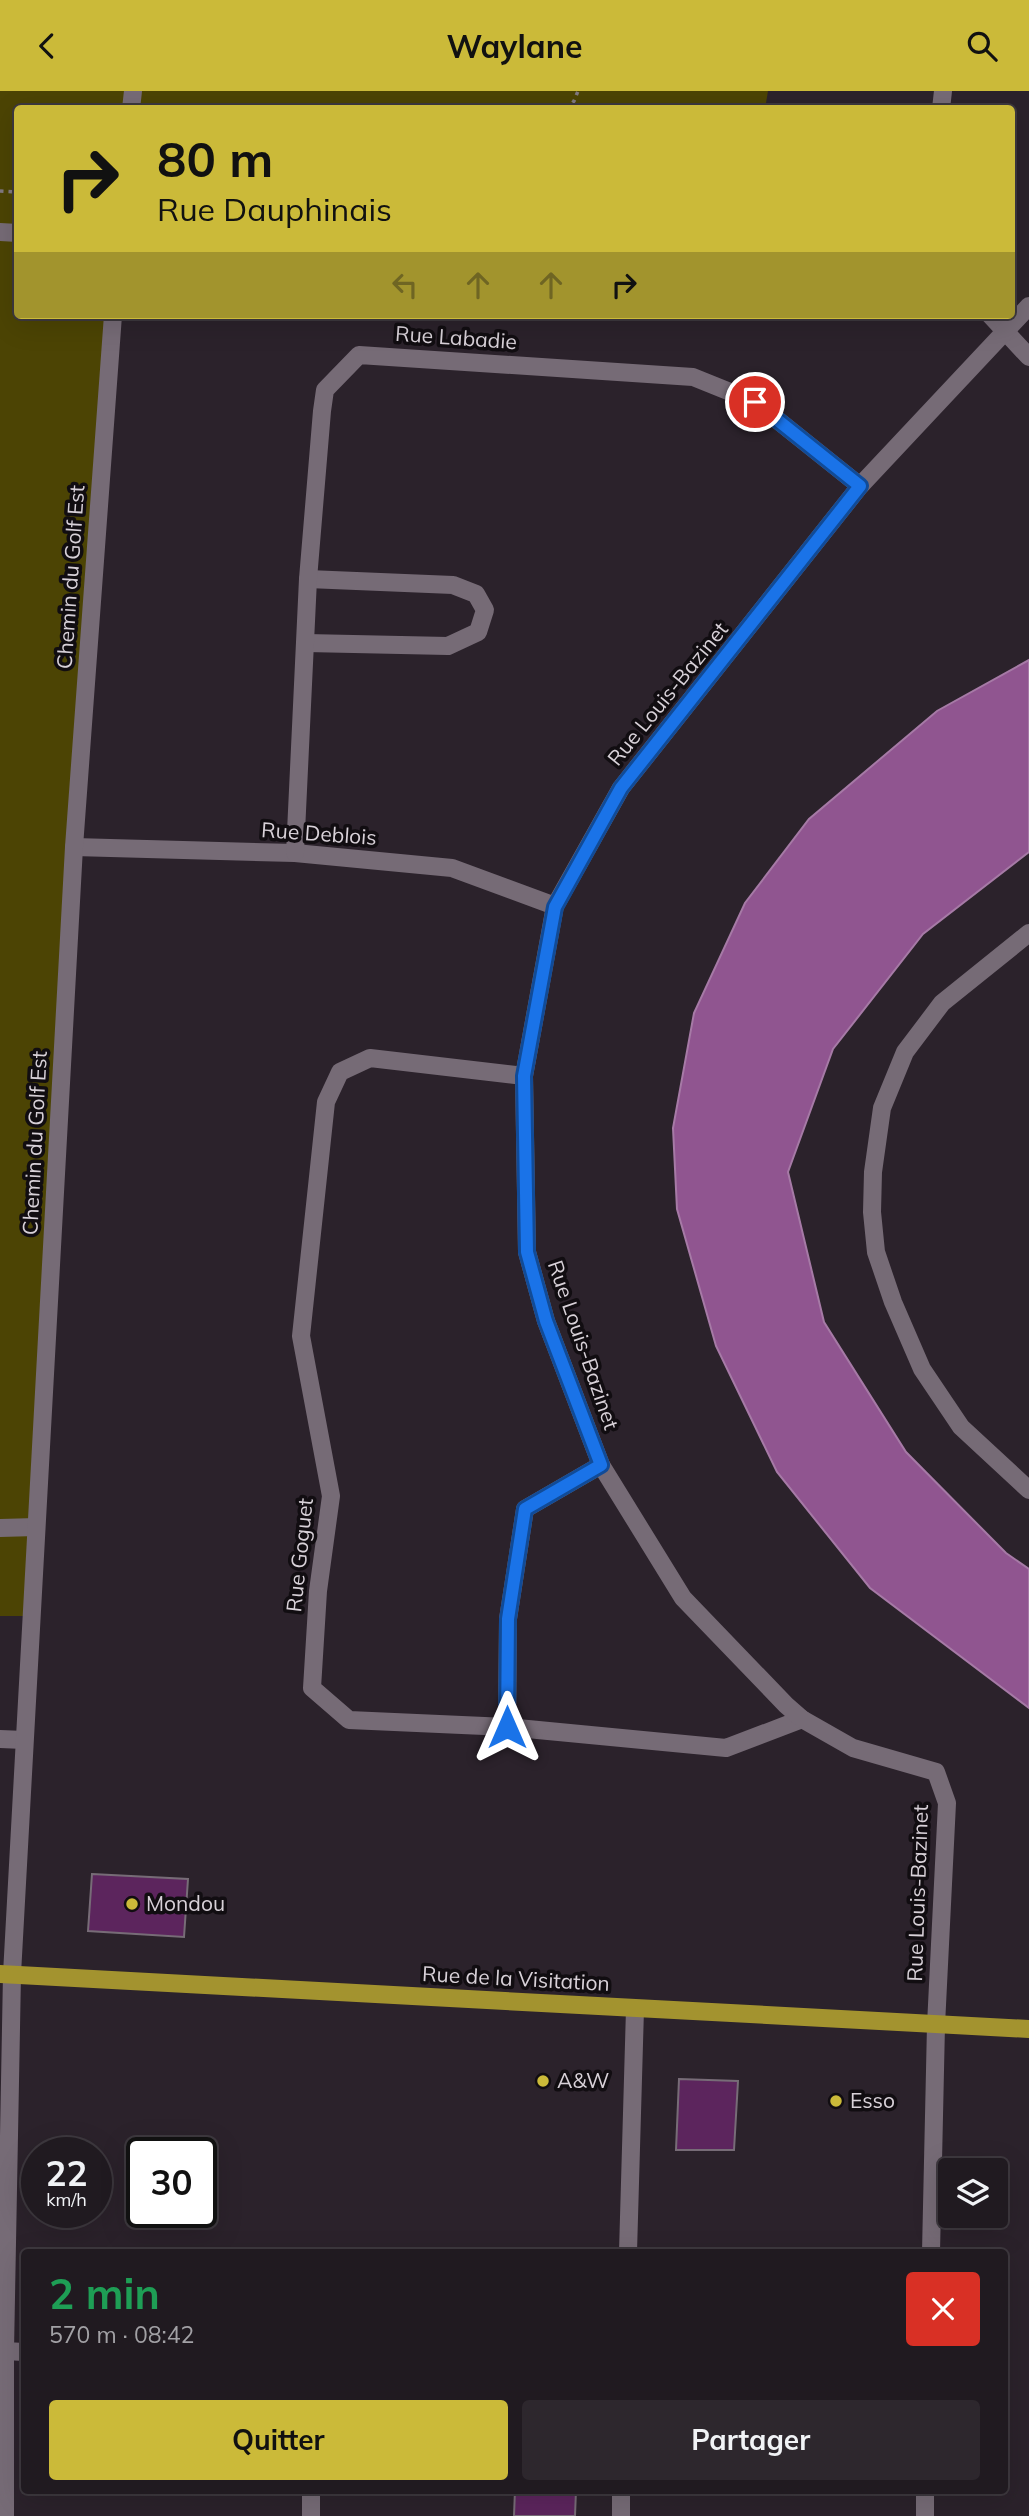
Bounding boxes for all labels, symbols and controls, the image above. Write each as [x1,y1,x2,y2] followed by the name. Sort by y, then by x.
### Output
[446,26,583,66] text: Waylane
[28,27,66,65] icon: back
[963,27,1001,65] icon: search
[157,128,273,189] text: 80 m
[42,133,133,224] icon: right
[157,189,392,229] text: Rue Dauphinais
[386,266,424,304] icon: left
[459,266,497,304] icon: ahead
[532,266,570,304] icon: ahead
[605,266,643,304] icon: right
[394,320,518,354] street label: Rue Labadie
[725,372,785,432] pin
[736,383,774,421] icon: arrive
[51,484,89,670] street label: Chemin du Golf Est
[601,616,733,770] street label: Rue Louis-Bazinet
[260,816,378,850] street label: Rue Deblois
[16,1050,52,1236] street label: Chemin du Golf Est
[543,1257,625,1433] street label: Rue Louis-Bazinet
[280,1497,318,1613] street label: Rue Goguet
[470,1690,544,1764] position arrow
[901,1804,933,1982] street label: Rue Louis-Bazinet
[146,1890,225,1916] place label: Mondou
[124,1896,140,1912] marker: Mondou
[422,1960,611,1996] street label: Rue de la Visitation
[557,2067,609,2093] place label: A&W
[535,2073,551,2089] marker: A&W
[850,2087,895,2113] place label: Esso
[828,2093,844,2109] marker: Esso
[126,2137,217,2228] speed limit sign: 30
[45,2151,88,2195] text: 22
[938,2158,1008,2228] map controls
[938,2158,1008,2228] button: layers
[46,2188,87,2211] text: km/h
[49,2267,160,2320] text: 2 min
[906,2272,980,2346] button: close
[49,2320,194,2349] text: 570 m · 08:42
[49,2400,508,2480] button: Quitter
[522,2400,980,2480] button: Partager

